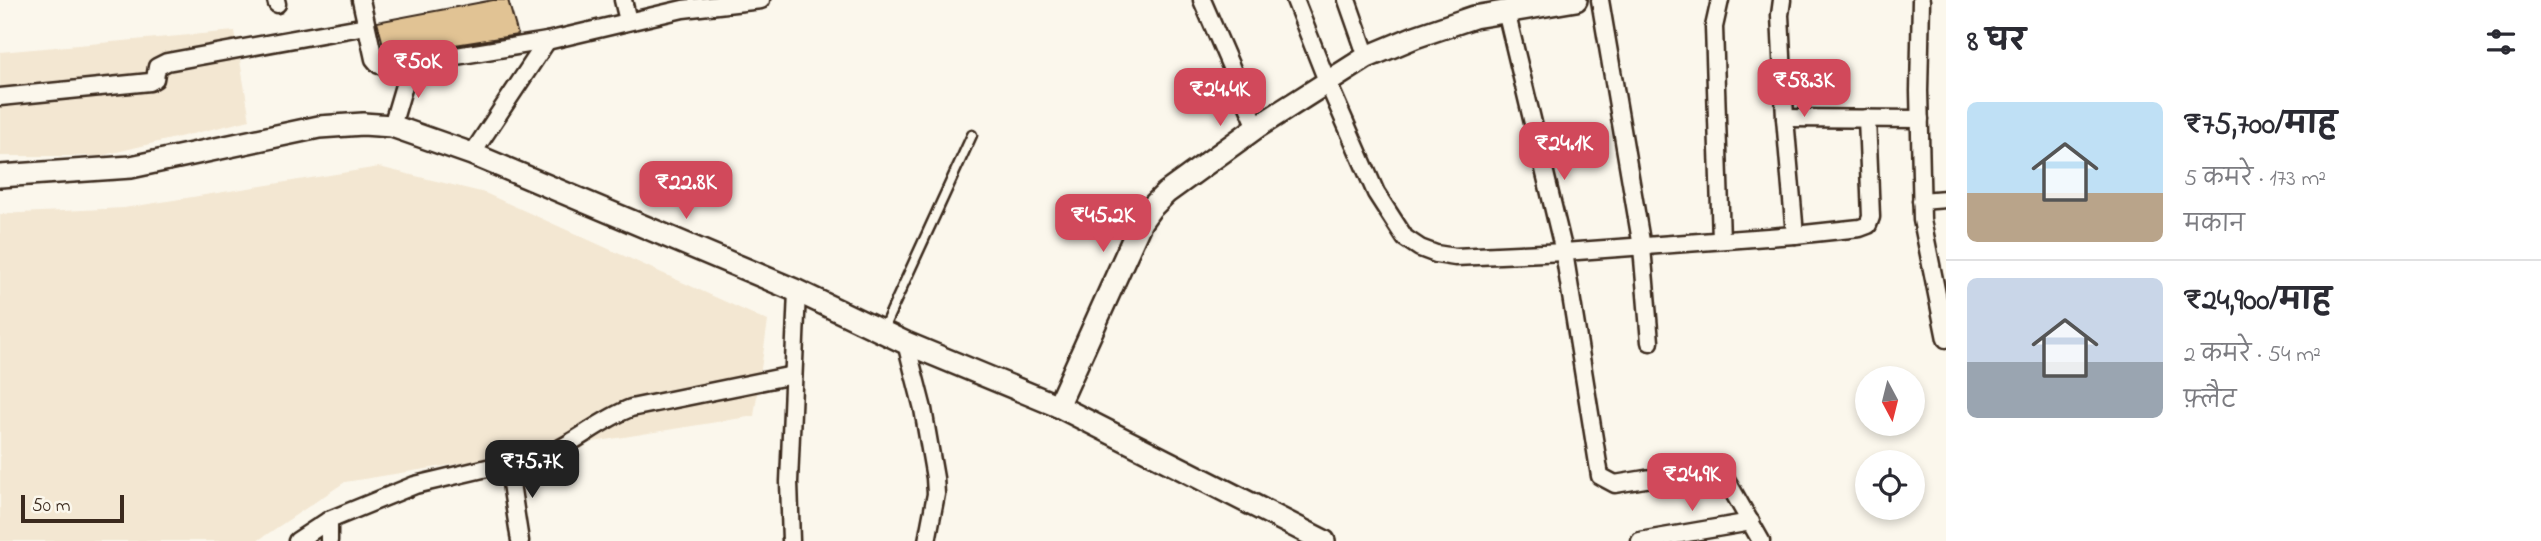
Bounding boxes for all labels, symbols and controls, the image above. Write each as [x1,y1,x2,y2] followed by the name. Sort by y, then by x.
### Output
[1967,21,2026,65] text: 8 घर
[2482,23,2520,61] icon: filters
[377,41,459,100] pin: ₹50K
[394,46,442,79] text: ₹50K
[1747,60,1861,119] pin: ₹58.3K
[1774,65,1834,98] text: ₹58.3K
[1163,68,1277,128] pin: ₹24.4K
[1190,74,1250,107] text: ₹24.4K
[2184,104,2337,148] text: ₹75,700/माह
[1507,122,1621,182] pin: ₹24.1K
[1535,128,1593,161] text: ₹24.1K
[2023,130,2107,214] icon: home
[629,162,743,221] pin: ₹22.8K
[2184,163,2326,196] text: 5 कमरे · 173 m²
[655,167,717,200] text: ₹22.8K
[1046,194,1160,254] pin: ₹45.2K
[1071,200,1135,233] text: ₹45.2K
[2184,209,2245,242] text: मकान
[2184,280,2331,324] text: ₹24,900/माह
[2023,306,2107,390] icon: home
[2184,339,2321,372] text: 2 कमरे · 54 m²
[1855,366,1925,436] north arrow
[1855,366,1925,520] map controls
[2184,385,2236,418] text: फ़्लैट
[475,440,589,500] pin: ₹75.7K
[501,446,563,479] text: ₹75.7K
[1855,450,1925,520] button: locate
[1635,454,1749,513] pin: ₹24.9K
[1663,459,1721,492] text: ₹24.9K
[21,492,124,524] scale bar
[32,493,71,520] text: 50 m

